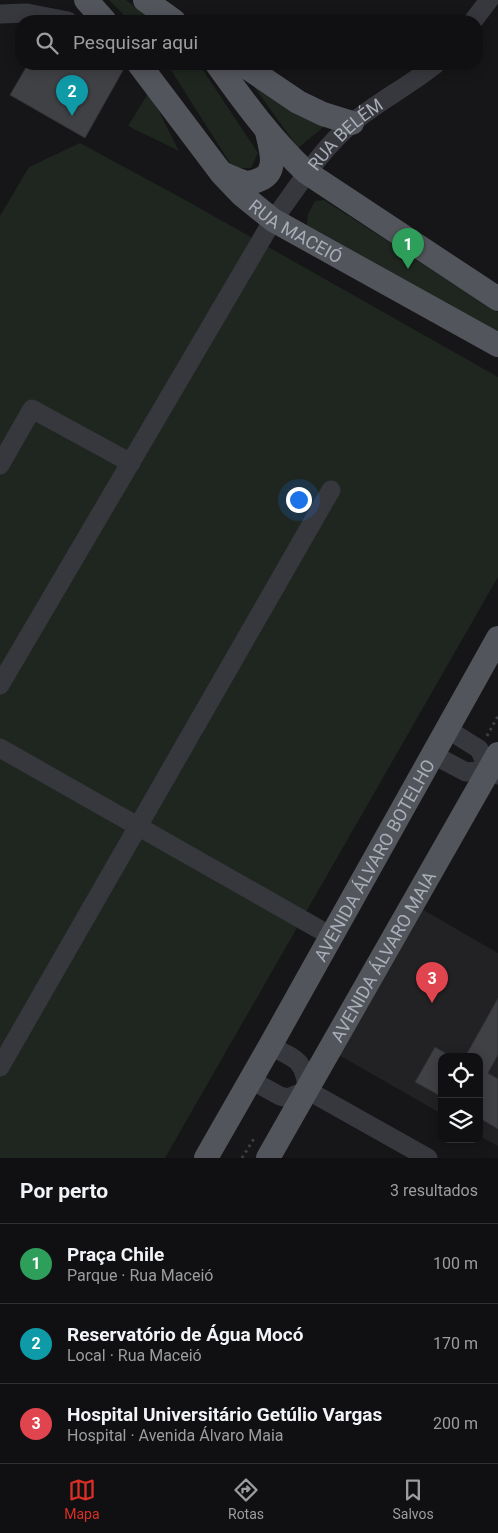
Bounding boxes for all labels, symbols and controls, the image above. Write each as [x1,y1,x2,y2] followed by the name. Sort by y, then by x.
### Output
[15,15,483,70] search box
[33,29,61,57] icon: search
[73,31,198,54] text: Pesquisar aqui
[56,75,88,116] pin: 2
[303,94,387,174] street label: RUA BELÉM
[245,195,346,267] street label: RUA MACEIÓ
[392,228,424,269] pin: 1
[286,487,312,513] your location
[309,755,439,965] street label: AVENIDA ÁLVARO BOTELHO
[326,867,440,1046] street label: AVENIDA ÁLVARO MAIA
[416,962,448,1003] pin: 3
[438,1053,483,1143] map controls
[438,1053,483,1098] button: locate
[438,1098,483,1143] button: layers
[20,1179,108,1203] text: Por perto
[390,1181,478,1200] text: 3 resultados
[67,1243,164,1266] text: Praça Chile
[31,1254,41,1273] text: 1
[433,1254,478,1273] text: 100 m
[67,1266,213,1285] text: Parque · Rua Maceió
[67,1323,303,1346] text: Reservatório de Água Mocó
[31,1334,41,1353] text: 2
[433,1334,478,1353] text: 170 m
[67,1346,202,1365] text: Local · Rua Maceió
[67,1403,382,1426] text: Hospital Universitário Getúlio Vargas
[31,1414,41,1433] text: 3
[433,1414,478,1433] text: 200 m
[67,1426,284,1445] text: Hospital · Avenida Álvaro Maia
[64,1476,100,1522] tab: Mapa
[228,1476,264,1522] tab: Rotas
[393,1476,434,1522] tab: Salvos

